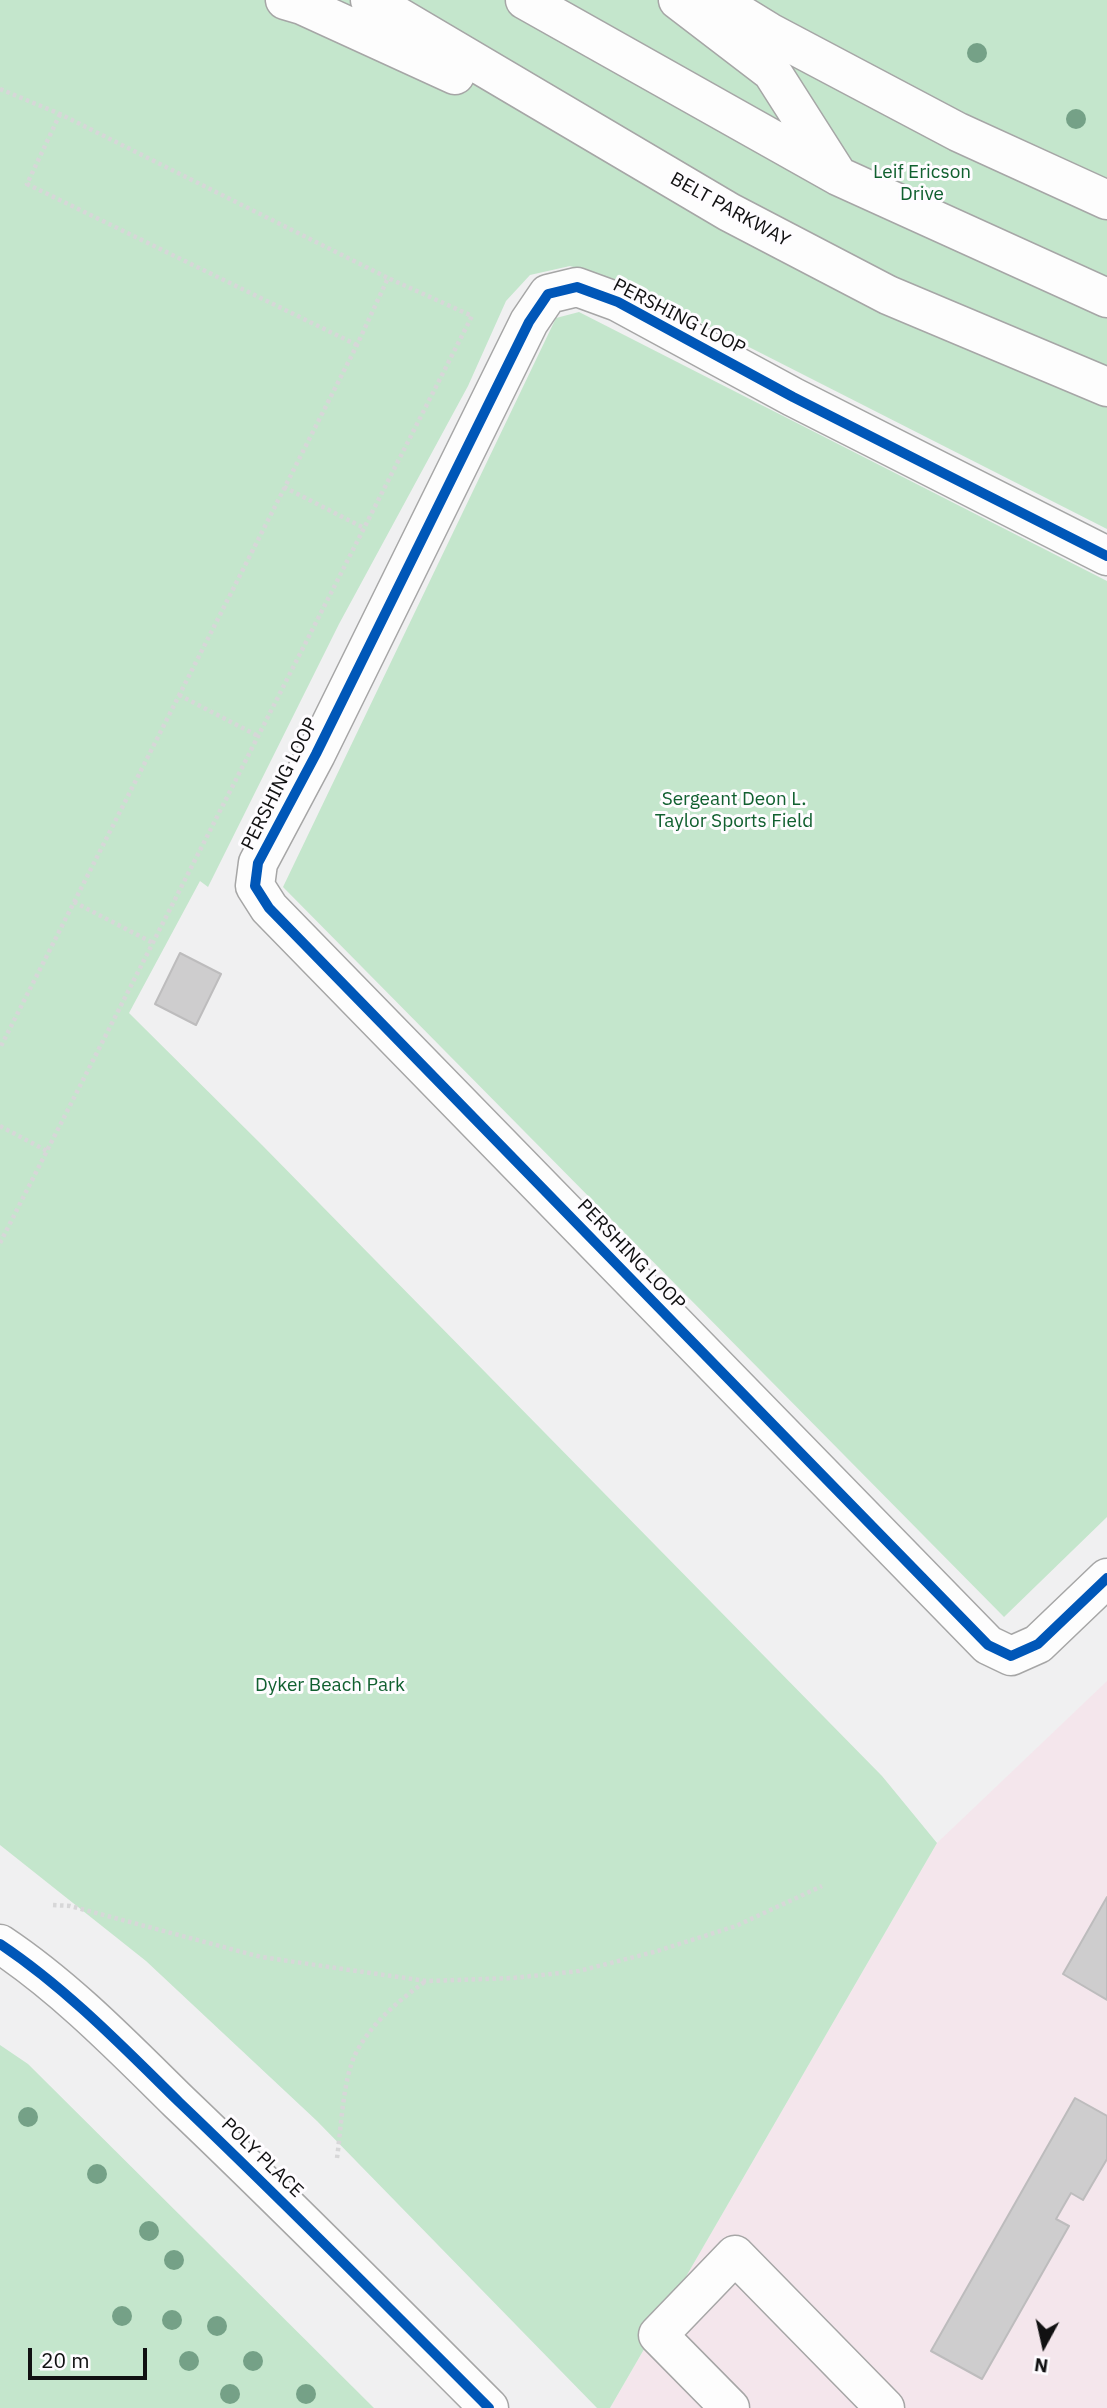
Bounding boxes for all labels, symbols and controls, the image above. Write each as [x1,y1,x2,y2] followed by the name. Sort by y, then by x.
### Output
[873,162,971,206] park label: Leif Ericson Drive
[666,168,794,252] street label: BELT PARKWAY
[609,274,749,360] street label: PERSHING LOOP
[237,714,323,854] street label: PERSHING LOOP
[655,789,813,833] park label: Sergeant Deon L. Taylor Sports Field
[572,1195,690,1315] street label: PERSHING LOOP
[255,1675,405,1697] park label: Dyker Beach Park
[216,2113,308,2203] street label: POLY PLACE
[1009,2310,1079,2380] north arrow
[32,2334,150,2378] scale bar
[41,2346,90,2374] text: 20 m
[1033,2353,1050,2379] text: N

